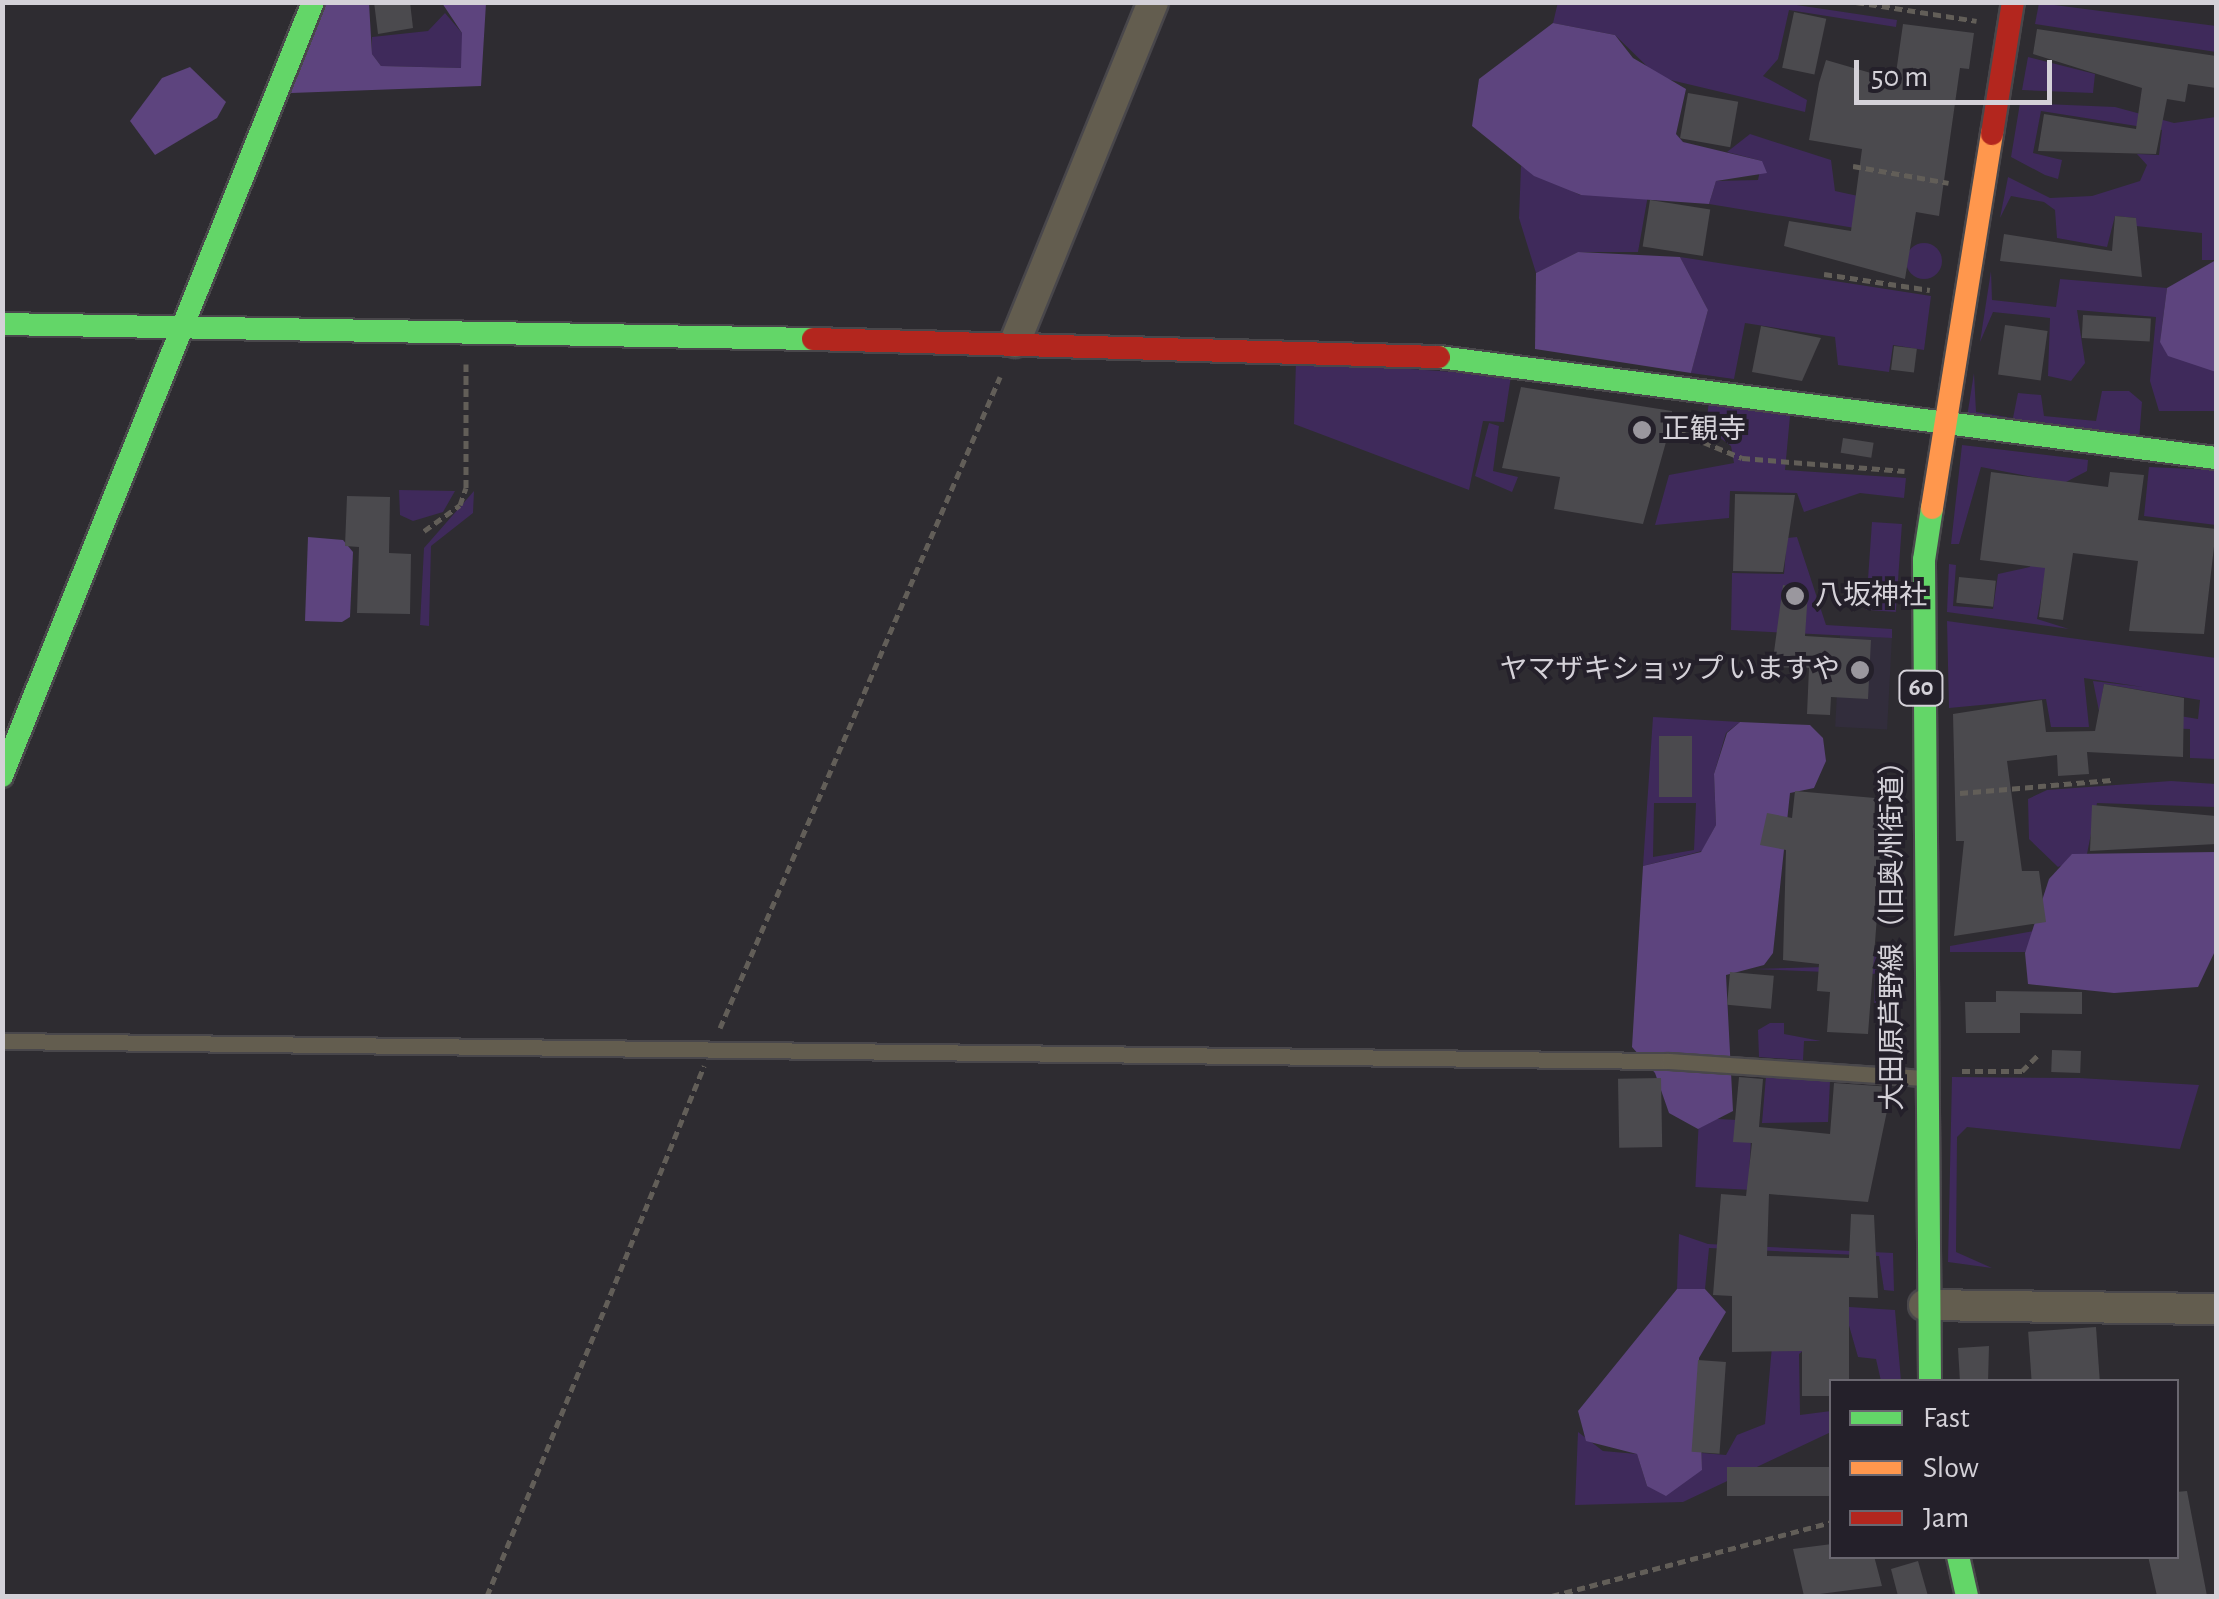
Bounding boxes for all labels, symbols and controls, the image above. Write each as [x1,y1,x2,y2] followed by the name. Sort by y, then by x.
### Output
[1859,40,2056,102] scale bar
[1871,62,1928,92] text: 50 m
[1662,413,1746,447] place label: 正観寺
[1631,419,1653,441] marker: 正観寺
[1815,579,1927,613] place label: 八坂神社
[1784,585,1806,607] marker: 八坂神社
[1499,653,1840,687] place label: ヤマザキショップ いますや
[1849,659,1871,681] marker: ヤマザキショップ いますや
[1896,668,1946,708] road number: 60
[1876,747,1910,1111] street label: 大田原芦野線（旧奥州街道）
[1829,1379,2179,1559] legend
[1923,1403,1970,1433] text: Fast
[1923,1453,1979,1483] text: Slow
[1923,1503,1969,1533] text: Jam

